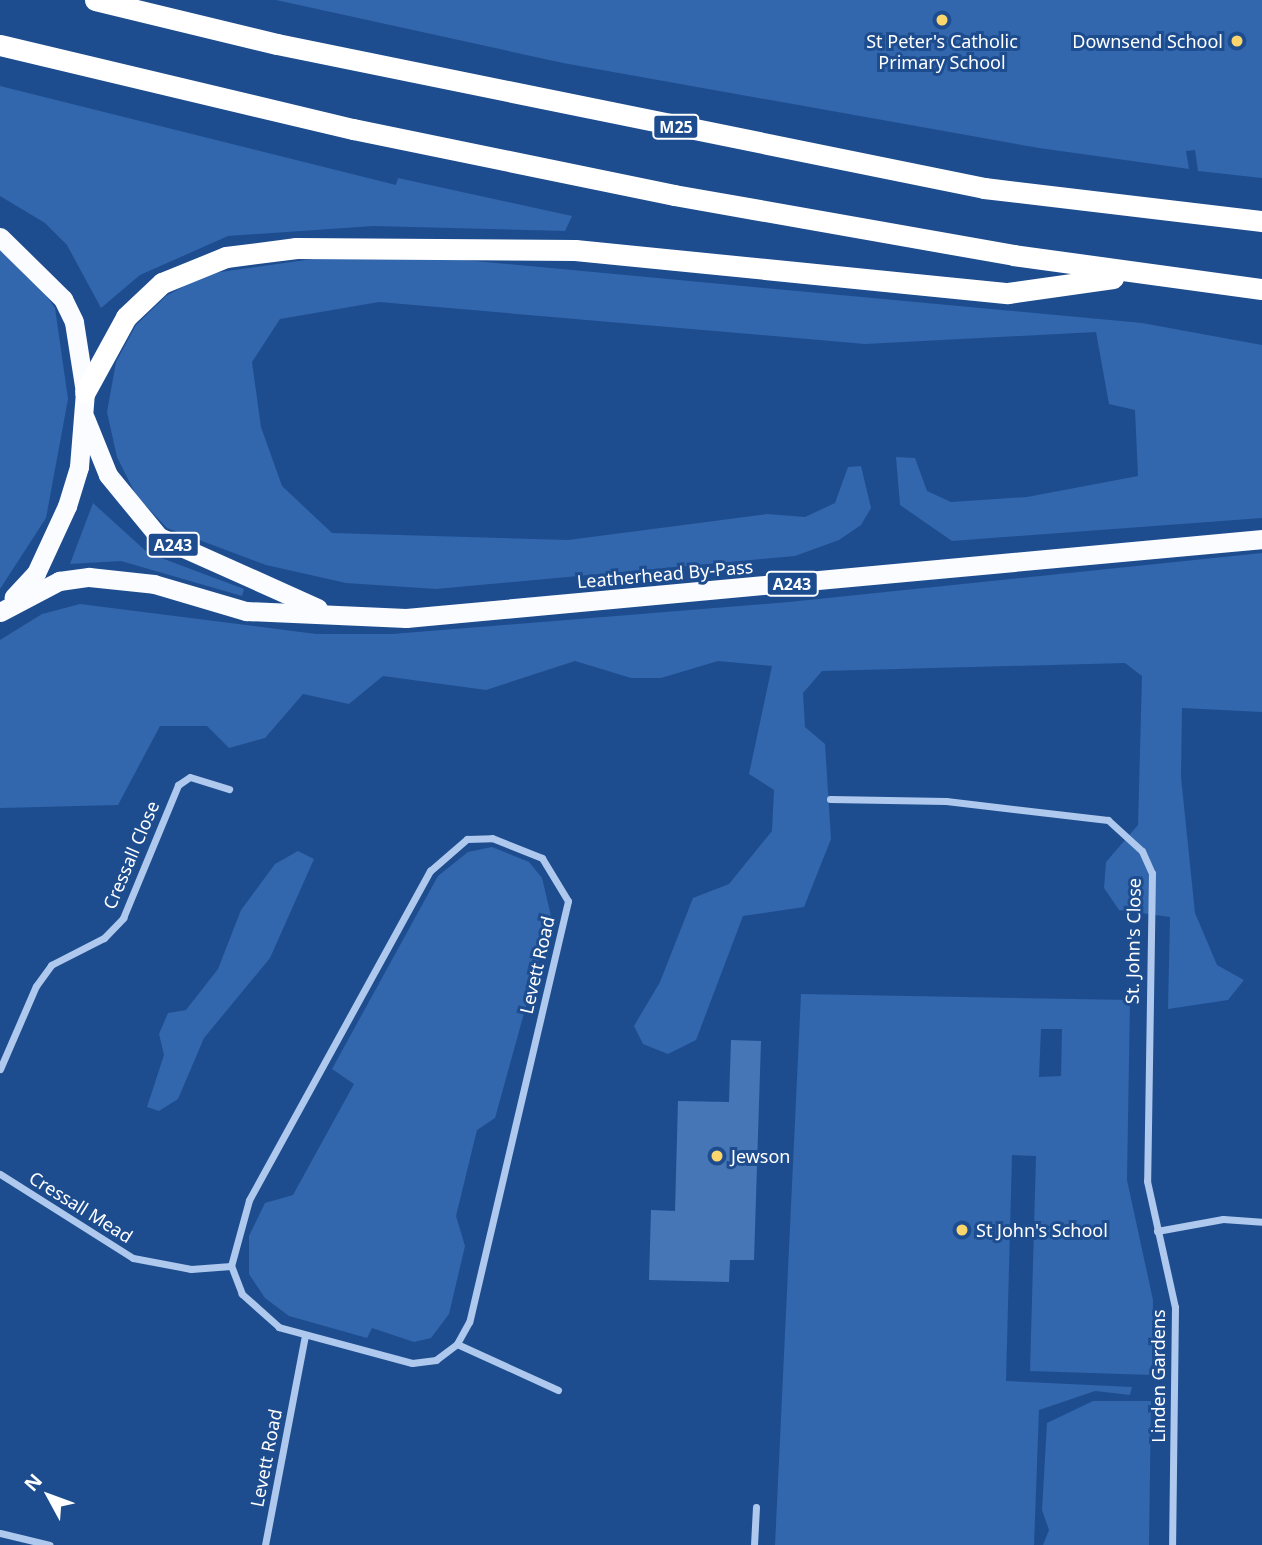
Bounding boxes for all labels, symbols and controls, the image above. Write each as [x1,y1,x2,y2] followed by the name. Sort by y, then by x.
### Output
[934,12,950,28] marker: St Peter's Catholic Primary School
[1072,30,1223,52] place label: Downsend School
[866,31,1018,74] place label: St Peter's Catholic Primary School
[1229,33,1245,49] marker: Downsend School
[652,114,700,140] road number: M25
[145,532,201,558] road number: A243
[576,556,754,592] street label: Leatherhead By-Pass
[764,572,820,596] road number: A243
[98,798,164,912] street label: Cressall Close
[1121,878,1145,1004] street label: St. John's Close
[515,914,559,1016] street label: Levett Road
[731,1145,790,1167] place label: Jewson
[709,1148,725,1164] marker: Jewson
[25,1167,137,1247] street label: Cressall Mead
[976,1219,1108,1241] place label: St John's School
[954,1222,970,1238] marker: St John's School
[1147,1309,1169,1443] street label: Linden Gardens
[246,1407,286,1509] street label: Levett Road
[14,1461,84,1531] north arrow
[18,1468,48,1497] text: N

